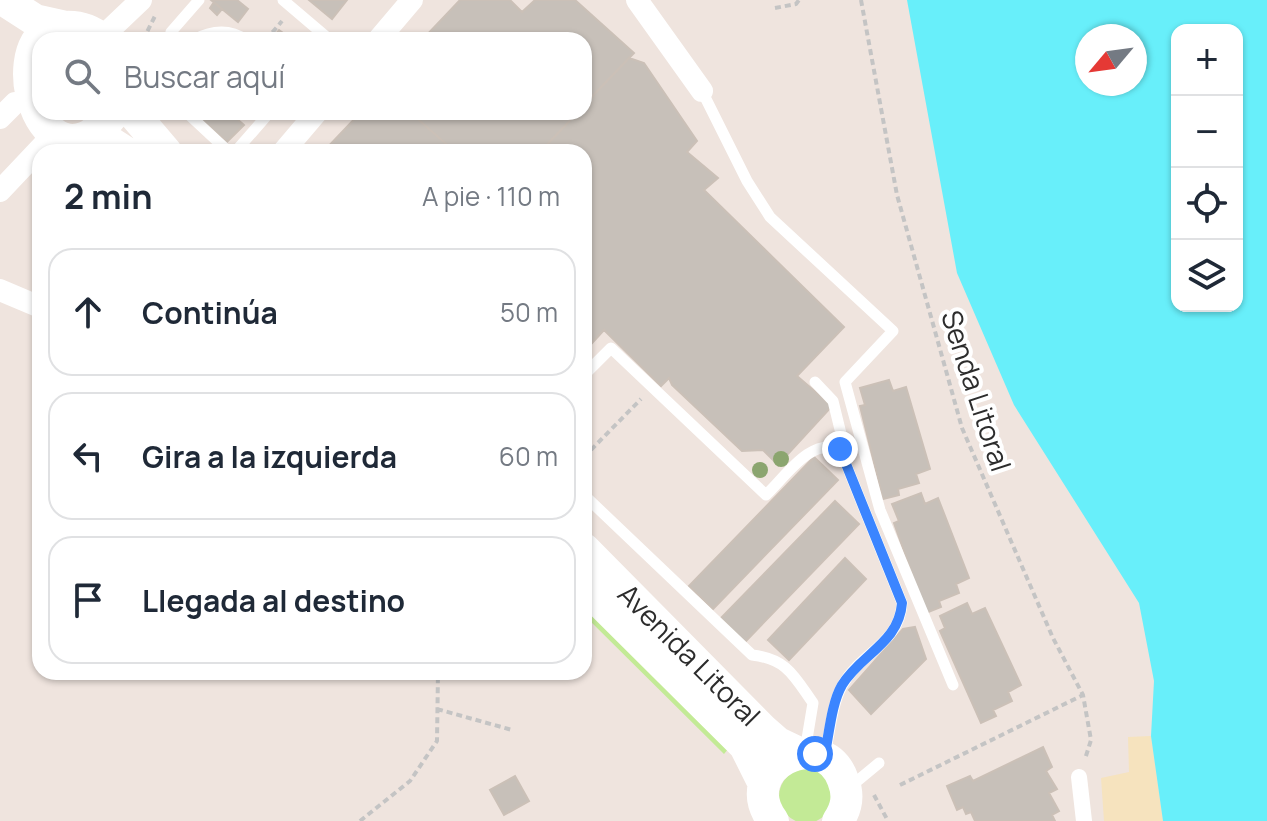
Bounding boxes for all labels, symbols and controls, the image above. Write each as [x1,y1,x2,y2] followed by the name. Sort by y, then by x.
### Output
[1075,24,1147,96] north arrow
[1171,24,1243,312] map controls
[1171,24,1243,96] button: +
[32,32,592,120] search box
[60,54,104,98] icon: search
[124,56,285,97] text: Buscar aquí
[1171,96,1243,168] button: −
[1171,168,1243,240] button: locate
[64,173,152,219] text: 2 min
[422,178,560,214] text: A pie · 110 m
[1171,240,1243,312] button: layers
[66,290,110,334] icon: ahead
[142,292,278,333] text: Continúa
[500,294,558,330] text: 50 m
[933,305,1021,476] street label: Senda Litoral
[822,431,858,467] route end
[66,434,110,478] icon: left
[142,436,397,477] text: Gira a la izquierda
[499,438,558,474] text: 60 m
[610,575,769,734] street label: Avenida Litoral
[66,578,110,622] icon: arrive
[142,580,405,621] text: Llegada al destino
[797,736,833,772] route start

